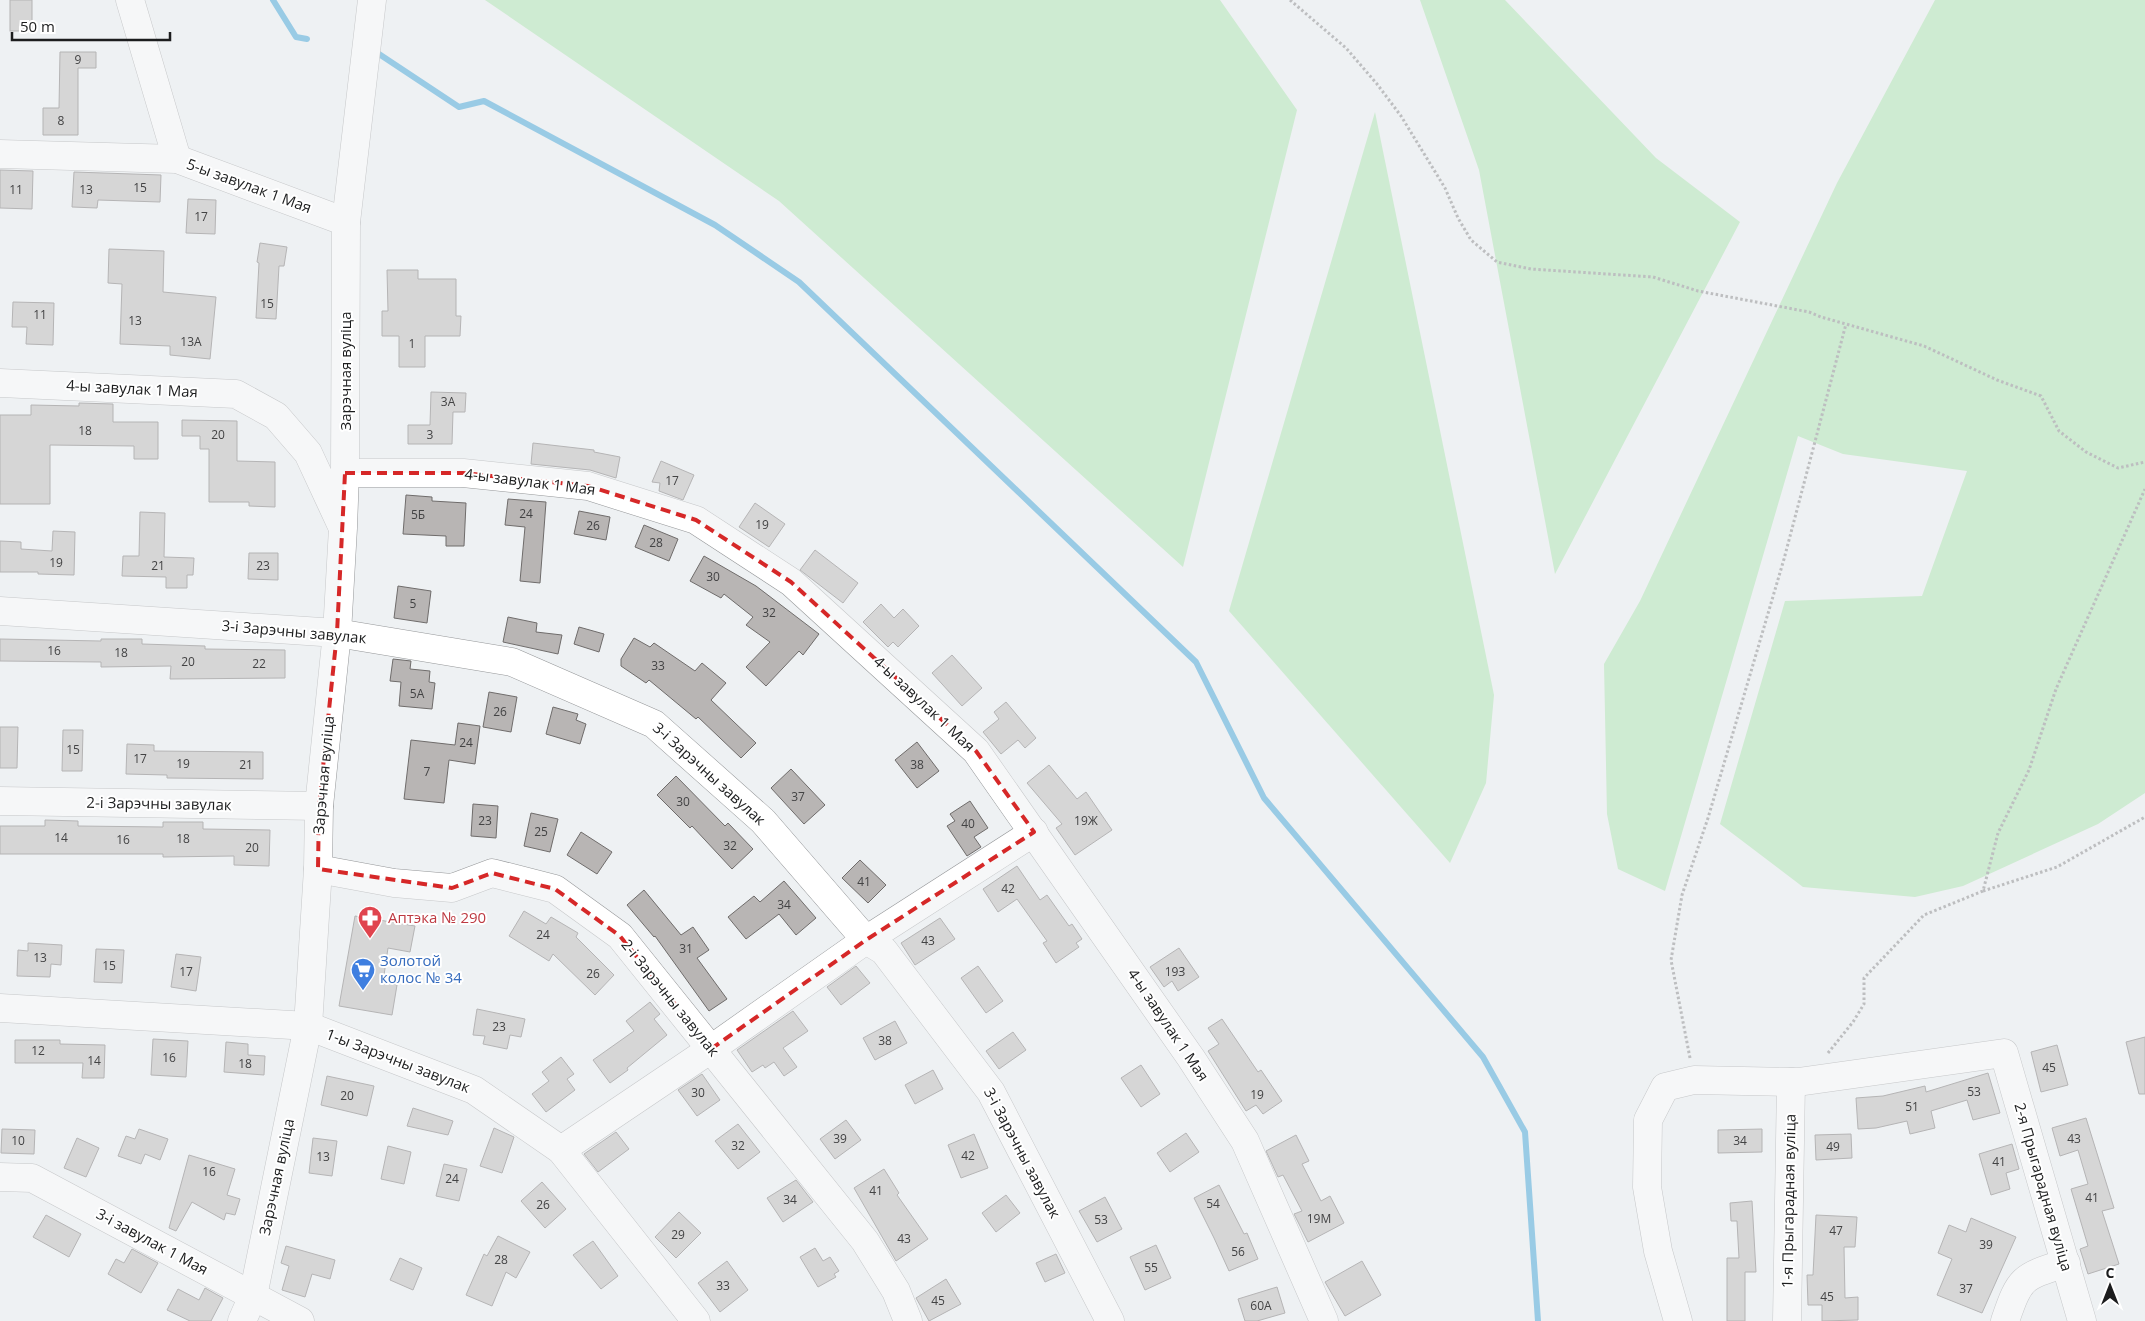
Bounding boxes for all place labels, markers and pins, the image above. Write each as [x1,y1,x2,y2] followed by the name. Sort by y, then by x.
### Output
[357,905,383,939] pharmacy icon: Аптэка № 290
[388,907,486,927] place label: Аптэка № 290
[380,950,462,987] place label: Золотой колос № 34
[350,957,376,991] supermarket icon: Золотой колос № 34

